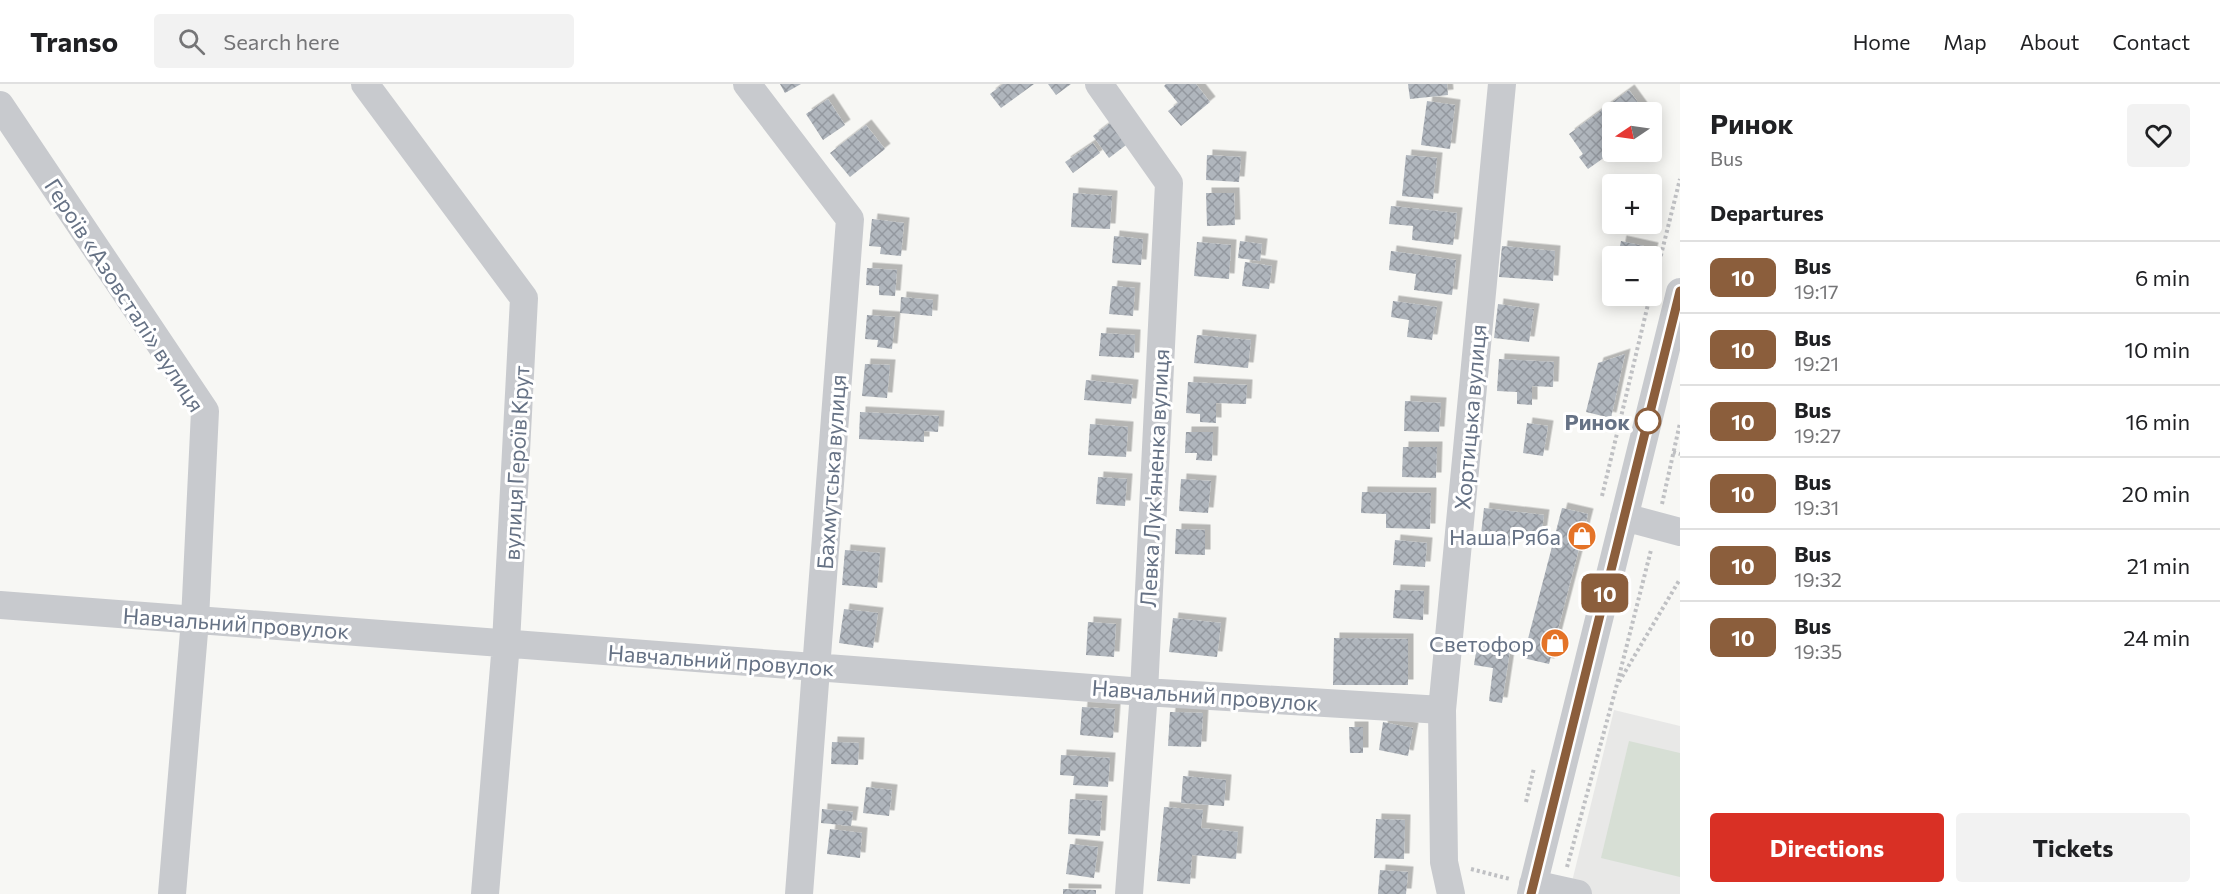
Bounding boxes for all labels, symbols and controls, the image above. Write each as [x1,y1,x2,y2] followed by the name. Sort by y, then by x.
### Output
[154,14,574,68] search box
[30,24,118,58] text: Transo
[175,25,208,58] icon: search
[223,28,340,55] text: Search here
[1853,29,1910,54] text: Home
[1943,29,1987,54] text: Map
[2020,29,2079,54] text: About
[2112,29,2190,54] text: Contact
[1602,102,1662,162] north arrow
[1602,102,1662,306] map controls
[2127,104,2190,167] button: heart
[1710,106,1793,140] text: Ринок
[1710,146,1743,170] text: Bus
[39,173,211,417] street label: Героїв «Азовсталі» вулиця
[1602,174,1662,234] button: +
[1710,199,1824,226] text: Departures
[1602,246,1662,306] button: −
[1794,252,1831,279] text: Bus
[2135,264,2190,291] text: 6 min
[1731,265,1755,290] text: 10
[1794,279,1839,303] text: 19:17
[1448,323,1492,511] street label: Хортицька вулиця
[1794,324,1831,351] text: Bus
[2125,336,2190,363] text: 10 min
[1731,337,1755,362] text: 10
[1134,348,1174,608] street label: Левка Лук'яненка вулиця
[1794,351,1839,375] text: 19:21
[497,365,535,561] street label: вулиця Героїв Крут
[811,374,851,570] street label: Бахмутська вулиця
[1794,396,1831,423] text: Bus
[1564,408,1630,435] place label: Ринок
[1635,408,1661,434] marker: Ринок
[2126,408,2190,435] text: 16 min
[1731,409,1755,434] text: 10
[1794,423,1841,447] text: 19:27
[1794,468,1831,495] text: Bus
[2122,480,2190,507] text: 20 min
[1731,481,1755,506] text: 10
[1794,495,1839,519] text: 19:31
[1566,520,1598,552] shop icon: Наша Ряба
[1449,523,1561,550] place label: Наша Ряба
[1794,540,1831,567] text: Bus
[2127,552,2190,579] text: 21 min
[1731,553,1755,578] text: 10
[1794,567,1842,591] text: 19:32
[1578,574,1632,612] line badge: 10
[1593,581,1617,606] text: 10
[122,602,350,644] street label: Навчальний провулок
[1794,612,1831,639] text: Bus
[2123,624,2190,651] text: 24 min
[1731,625,1755,650] text: 10
[1539,627,1571,659] shop icon: Светофор
[1429,630,1534,657] place label: Светофор
[607,639,835,681] street label: Навчальний провулок
[1794,639,1842,663] text: 19:35
[1091,674,1319,716] street label: Навчальний провулок
[1710,813,1944,882] button: Directions
[1956,813,2190,882] button: Tickets

